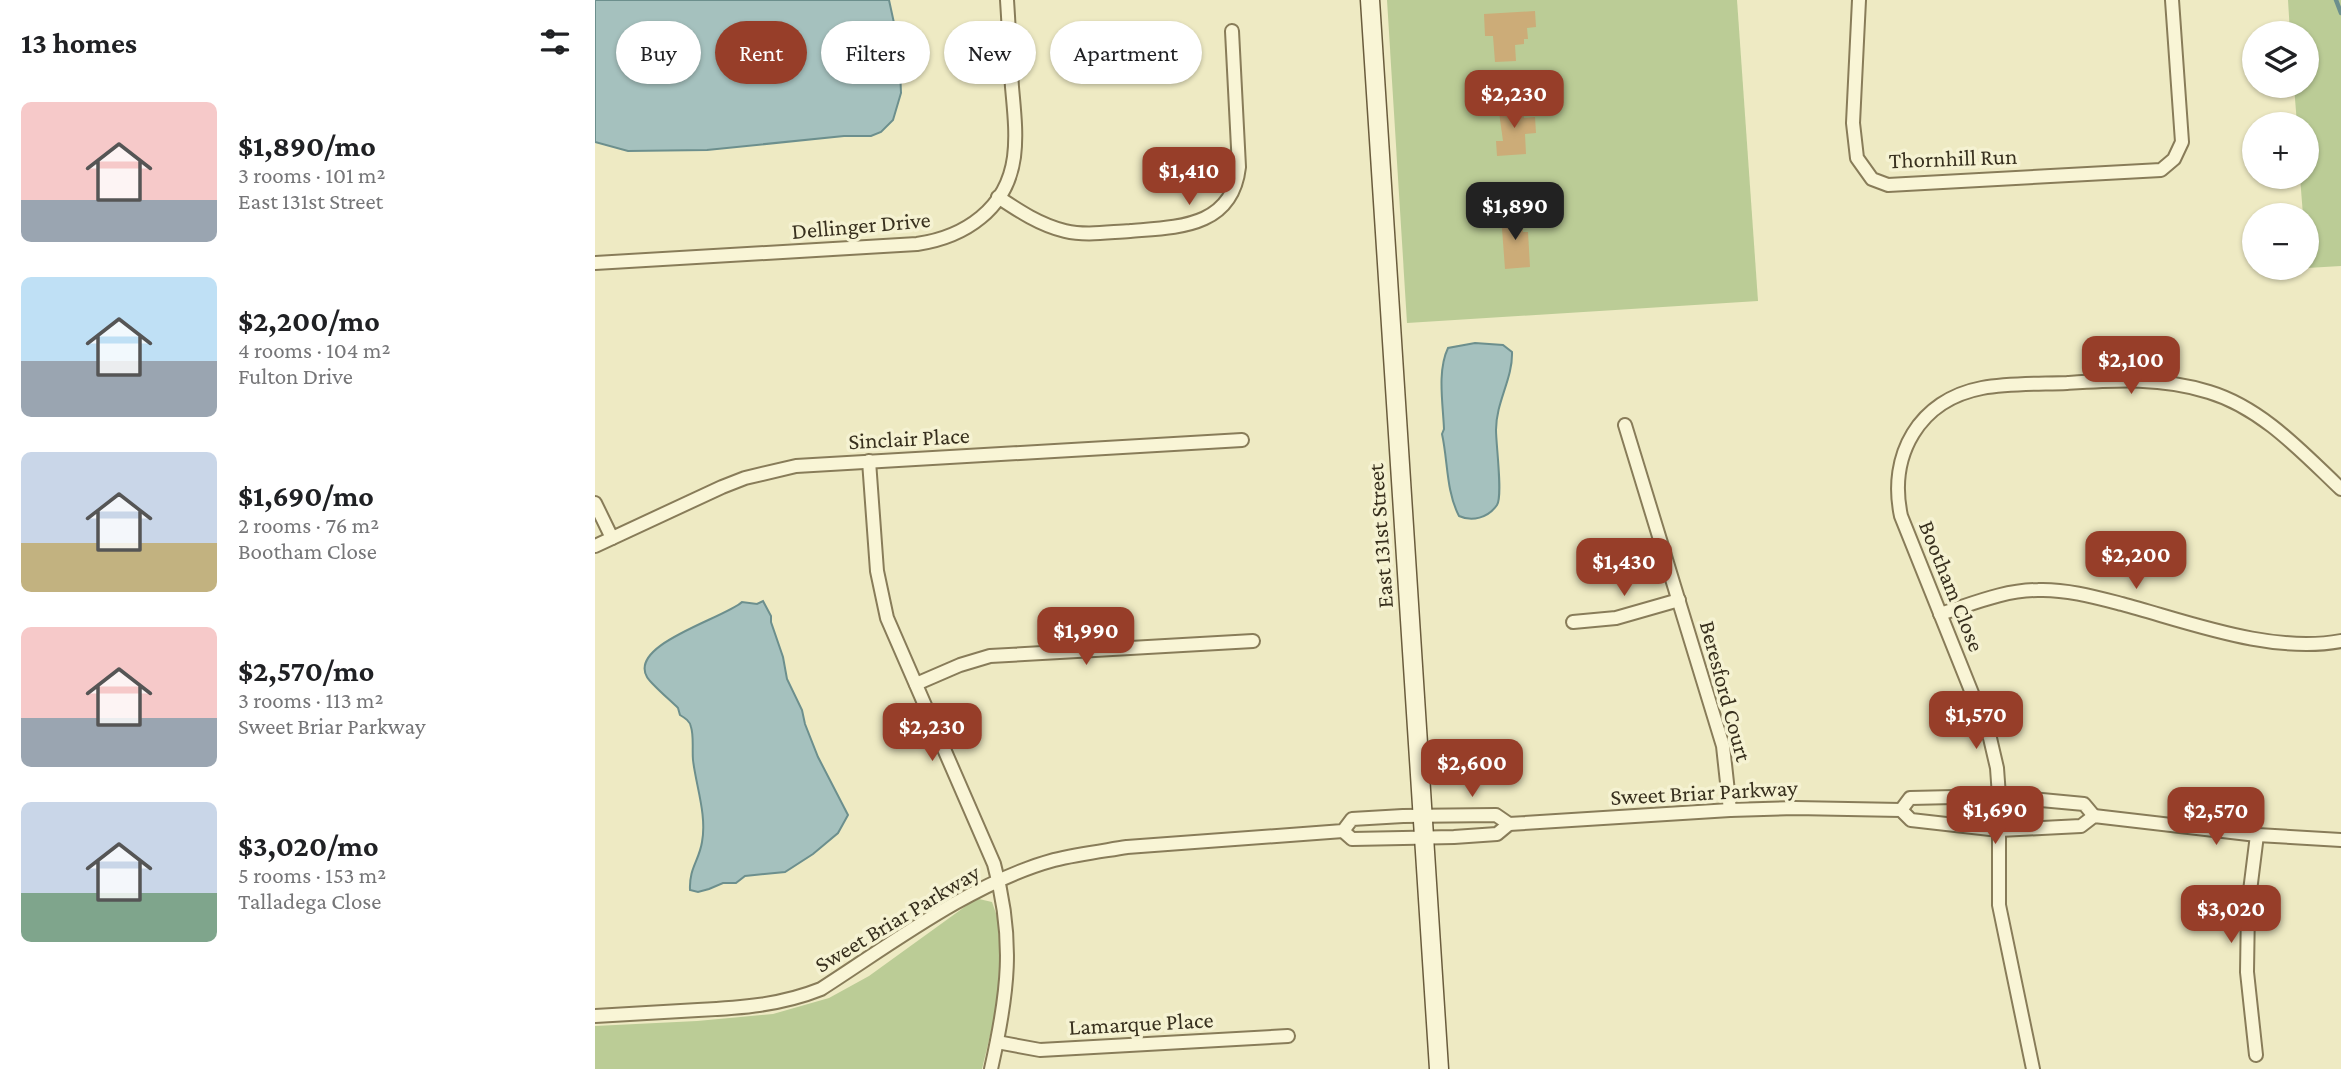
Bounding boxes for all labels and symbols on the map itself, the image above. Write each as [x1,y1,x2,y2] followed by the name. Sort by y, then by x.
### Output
[1457,71,1571,130] pin: $2,230
[1888,143,2018,173] street label: Thornhill Run
[1132,148,1246,207] pin: $1,410
[1458,182,1572,242] pin: $1,890
[790,206,932,244] street label: Dellinger Drive
[2074,336,2188,396] pin: $2,100
[848,422,970,454] street label: Sinclair Place
[1362,462,1398,609] street label: East 131st Street
[1914,517,1990,655] street label: Bootham Close
[2079,532,2193,591] pin: $2,200
[1567,538,1681,598] pin: $1,430
[1029,608,1143,667] pin: $1,990
[1695,618,1757,765] street label: Beresford Court
[1919,692,2033,751] pin: $1,570
[875,704,989,763] pin: $2,230
[1415,740,1529,799] pin: $2,600
[1610,774,1799,810] street label: Sweet Briar Parkway
[1938,786,2052,846] pin: $1,690
[2159,788,2273,847] pin: $2,570
[810,858,984,977] street label: Sweet Briar Parkway
[2174,886,2288,945] pin: $3,020
[1068,1006,1214,1040] street label: Lamarque Place

